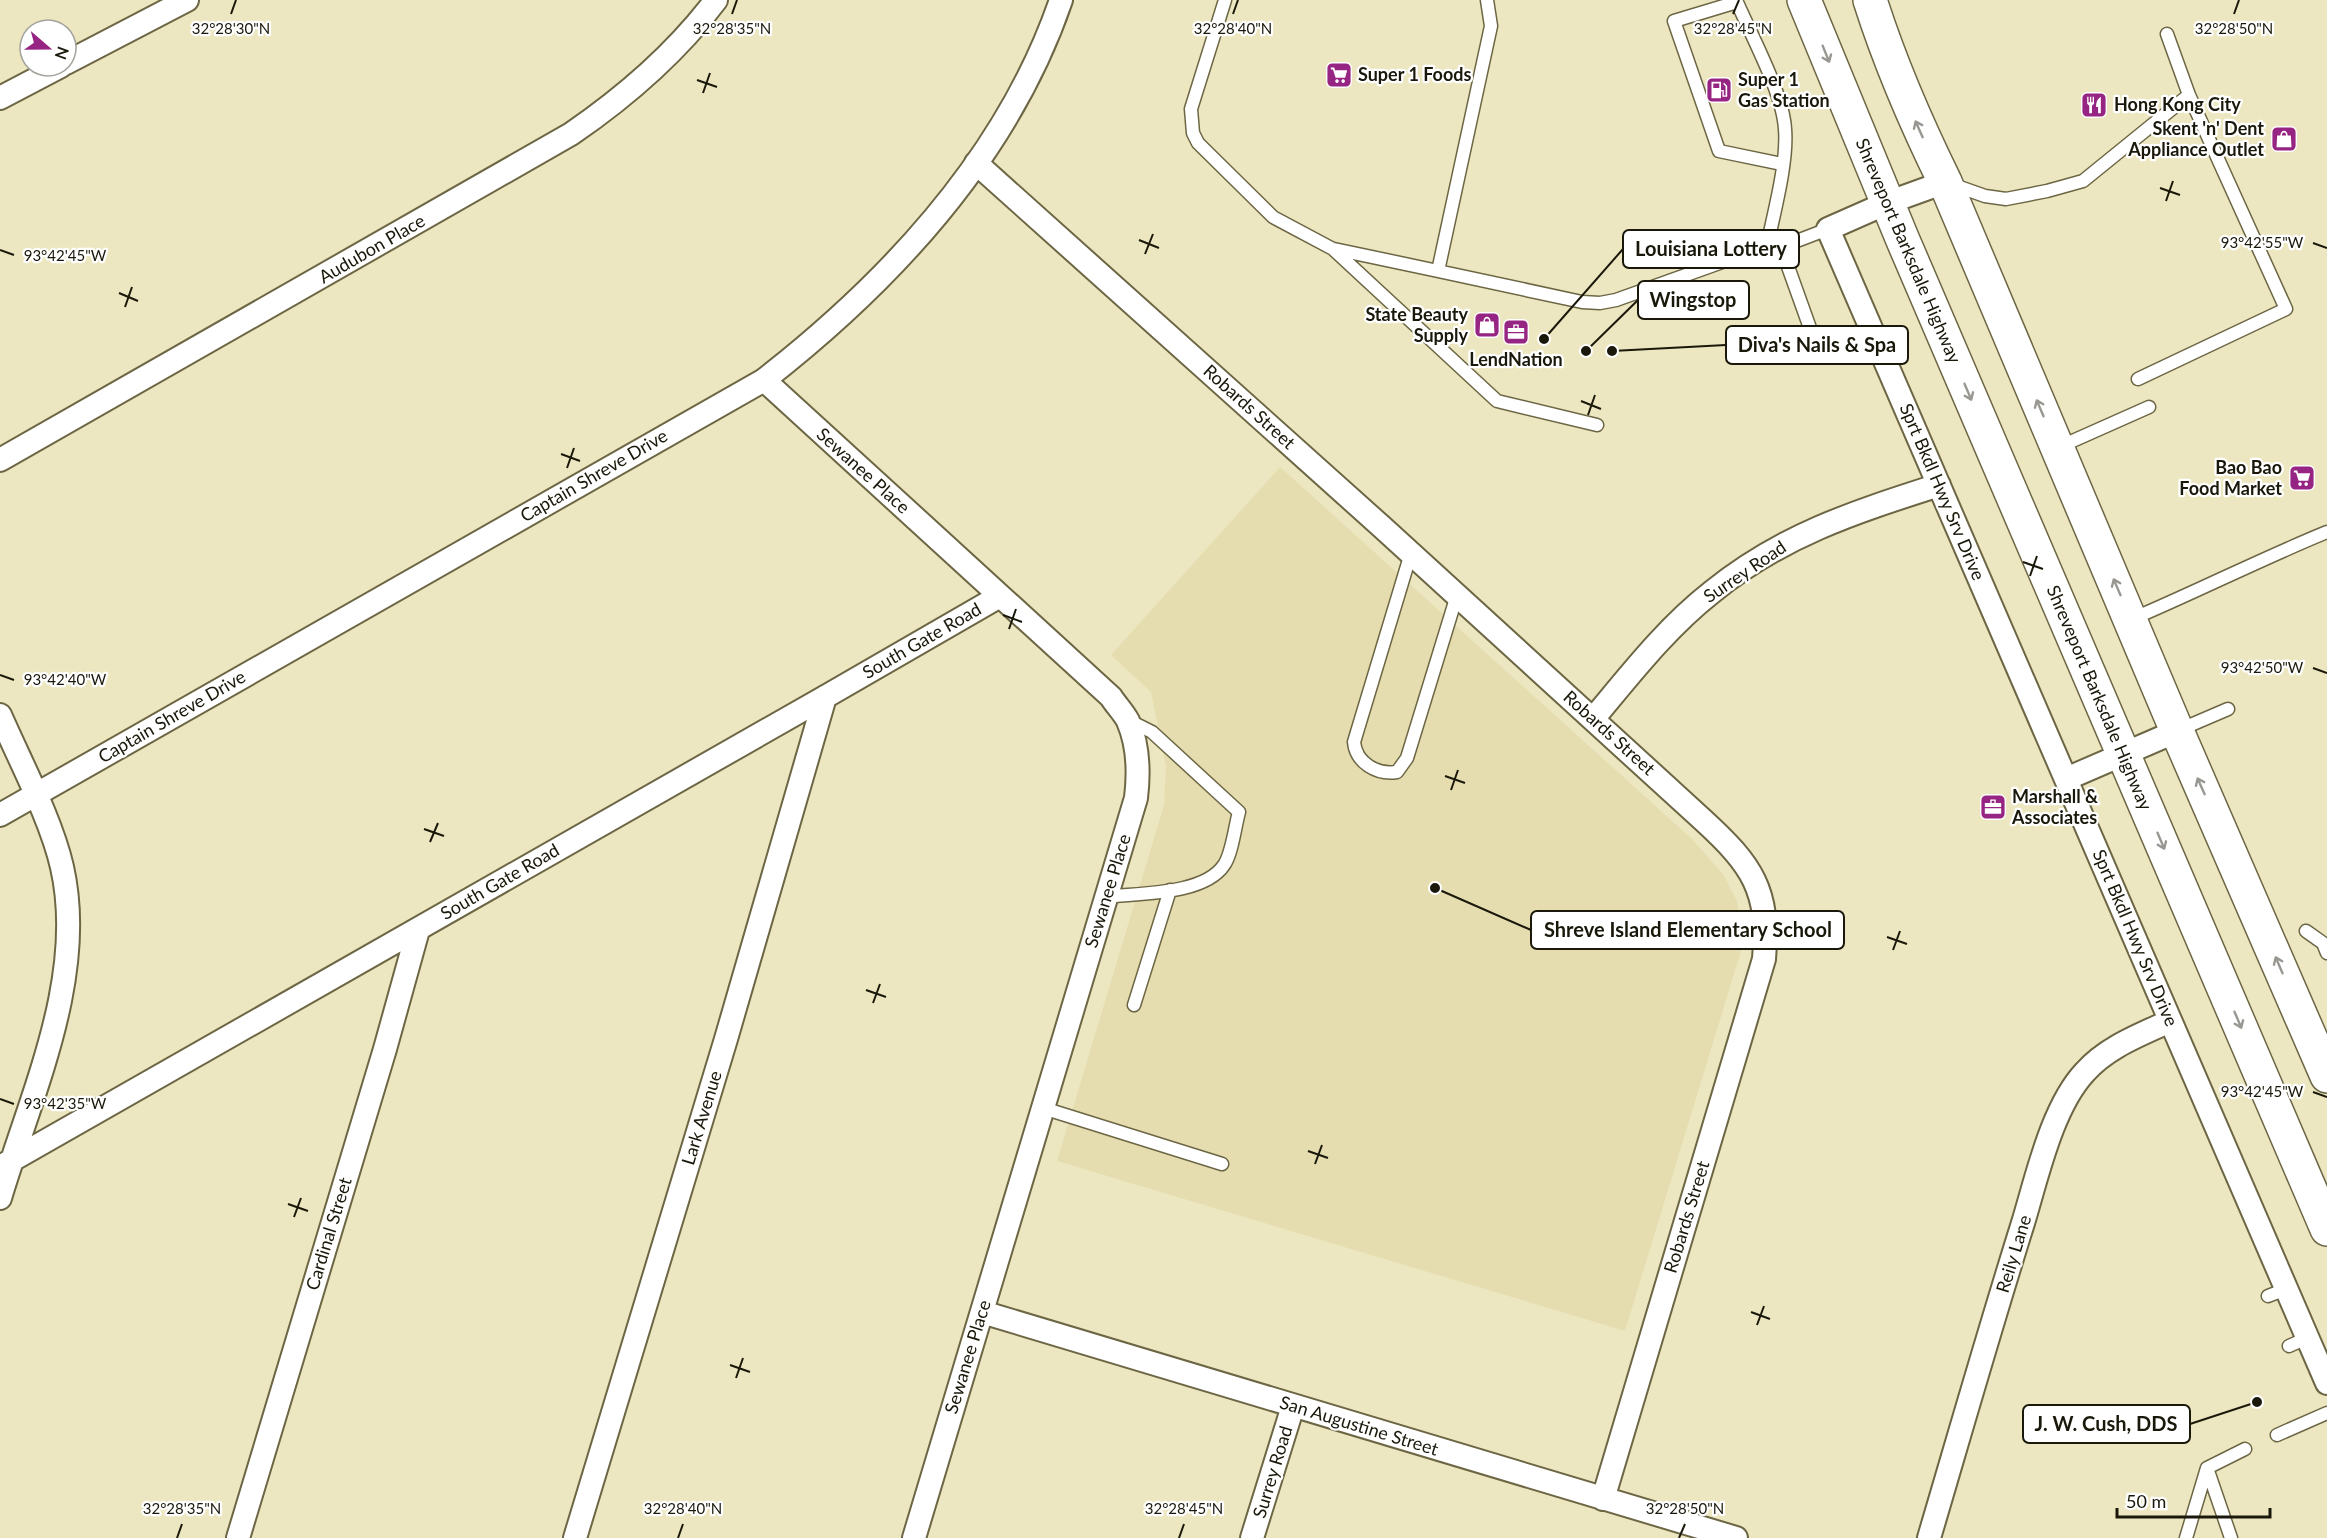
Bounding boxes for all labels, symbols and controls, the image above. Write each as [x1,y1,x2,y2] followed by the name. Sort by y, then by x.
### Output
[18,18,78,78] north arrow
[192,19,270,37] text: 32°28'30"N
[693,19,771,37] text: 32°28'35"N
[1194,19,1272,37] text: 32°28'40"N
[1694,19,1772,37] text: 32°28'45"N
[2195,19,2273,37] text: 32°28'50"N
[52,44,74,62] text: N
[1821,44,1832,63] one-way arrow
[1324,60,1354,90] supermarket icon: Super 1 Foods
[1358,63,1471,85] place label: Super 1 Foods
[1738,68,1830,111] place label: Super 1 Gas Station
[1704,75,1734,105] fuel station icon: Super 1 Gas Station
[2079,90,2109,120] restaurant icon: Hong Kong City
[2114,93,2241,115] place label: Hong Kong City
[2127,117,2264,160] place label: Skent 'n' Dent Appliance Outlet
[1913,120,1925,138] one-way arrow
[2269,124,2299,154] shop icon: Skent 'n' Dent Appliance Outlet
[1851,135,1967,367] street label: Shreveport Barksdale Highway
[314,209,429,287] street label: Audubon Place
[1623,230,1799,268] callout: Louisiana Lottery
[2221,233,2304,251] text: 93°42'55"W
[1635,236,1787,260] text: Louisiana Lottery
[24,246,107,264] text: 93°42'45"W
[1638,281,1749,319] callout: Wingstop
[1650,287,1736,311] text: Wingstop
[1365,303,1469,346] place label: State Beauty Supply
[1472,310,1502,340] shop icon: State Beauty Supply
[1501,317,1531,347] office icon: LendNation
[1726,326,1908,364] callout: Diva's Nails & Spa
[1738,332,1896,356] text: Diva's Nails & Spa
[1469,348,1563,370] place label: LendNation
[1199,359,1301,454] street label: Robards Street
[1963,382,1974,401] one-way arrow
[2034,399,2046,417] one-way arrow
[1896,400,1990,583] street label: Sprt Bkdl Hwy Srv Drive
[813,423,915,518] street label: Sewanee Place
[516,424,671,526] street label: Captain Shreve Drive
[2179,456,2282,499] place label: Bao Bao Food Market
[2287,463,2317,493] supermarket icon: Bao Bao Food Market
[1699,535,1790,607] street label: Surrey Road
[2111,578,2122,597] one-way arrow
[2042,582,2158,814] street label: Shreveport Barksdale Highway
[858,597,985,683] street label: South Gate Road
[2221,658,2304,676] text: 93°42'50"W
[94,665,249,767] street label: Captain Shreve Drive
[24,670,107,688] text: 93°42'40"W
[1559,685,1661,780] street label: Robards Street
[2195,777,2206,795] one-way arrow
[2011,785,2098,828] place label: Marshall & Associates
[1978,792,2008,822] office icon: Marshall & Associates
[1079,831,1135,950] street label: Sewanee Place
[2155,832,2167,850] one-way arrow
[436,838,563,924] street label: South Gate Road
[2089,846,2183,1029] street label: Sprt Bkdl Hwy Srv Drive
[1531,911,1844,949] callout: Shreve Island Elementary School
[1544,917,1832,941] text: Shreve Island Elementary School
[2273,956,2284,974] one-way arrow
[2232,1011,2244,1029] one-way arrow
[676,1068,726,1168] street label: Lark Avenue
[2221,1082,2304,1100] text: 93°42'45"W
[24,1094,107,1112] text: 93°42'35"W
[1659,1158,1714,1275] street label: Robards Street
[300,1174,356,1293] street label: Cardinal Street
[1991,1212,2035,1295] street label: Reily Lane
[939,1297,995,1416] street label: Sewanee Place
[1277,1390,1442,1460] street label: San Augustine Street
[2023,1405,2190,1443] callout: J. W. Cush, DDS
[2035,1411,2178,1435] text: J. W. Cush, DDS
[1248,1423,1296,1520] street label: Surrey Road
[2117,1481,2270,1519] scale bar
[2126,1490,2166,1512] text: 50 m
[143,1499,221,1517] text: 32°28'35"N
[644,1499,722,1517] text: 32°28'40"N
[1145,1499,1223,1517] text: 32°28'45"N
[1646,1499,1724,1517] text: 32°28'50"N

